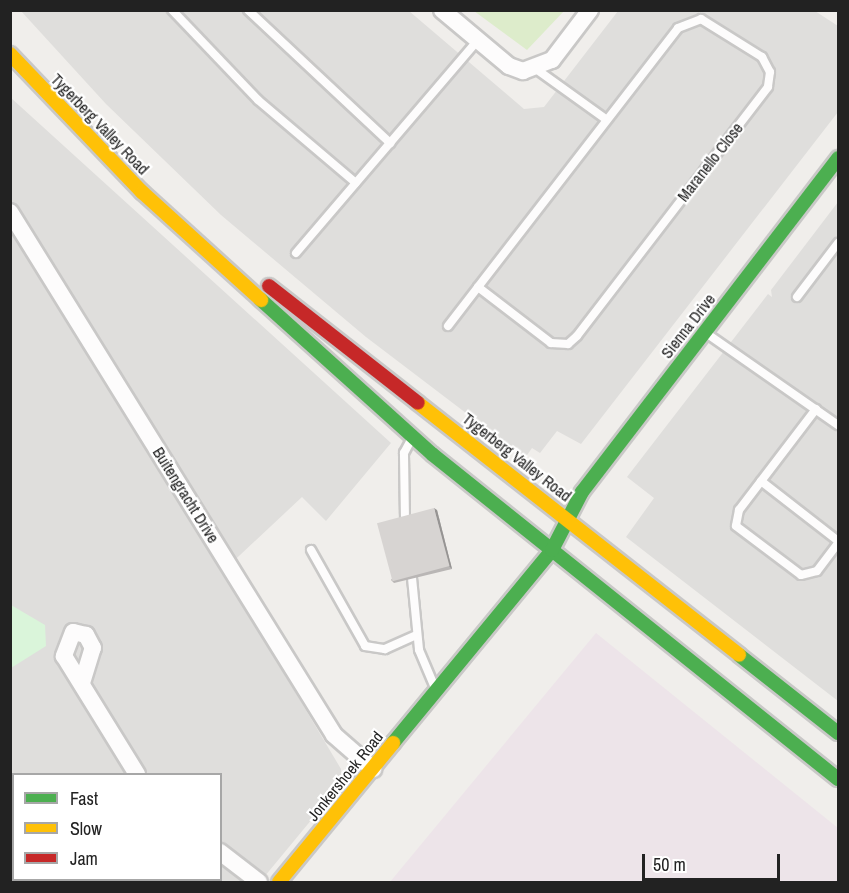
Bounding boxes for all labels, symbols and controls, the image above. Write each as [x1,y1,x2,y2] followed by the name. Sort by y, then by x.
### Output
[47,70,153,178] street label: Tygerberg Valley Road
[673,119,747,205] street label: Maranello Close
[657,290,719,362] street label: Sienna Drive
[459,409,575,505] street label: Tygerberg Valley Road
[149,444,223,546] street label: Buitengracht Drive
[303,727,387,825] street label: Jonkershoek Road
[12,773,222,881] legend
[70,786,98,811] text: Fast
[70,816,102,841] text: Slow
[645,842,783,880] scale bar
[70,846,98,871] text: Jam
[653,852,686,877] text: 50 m

